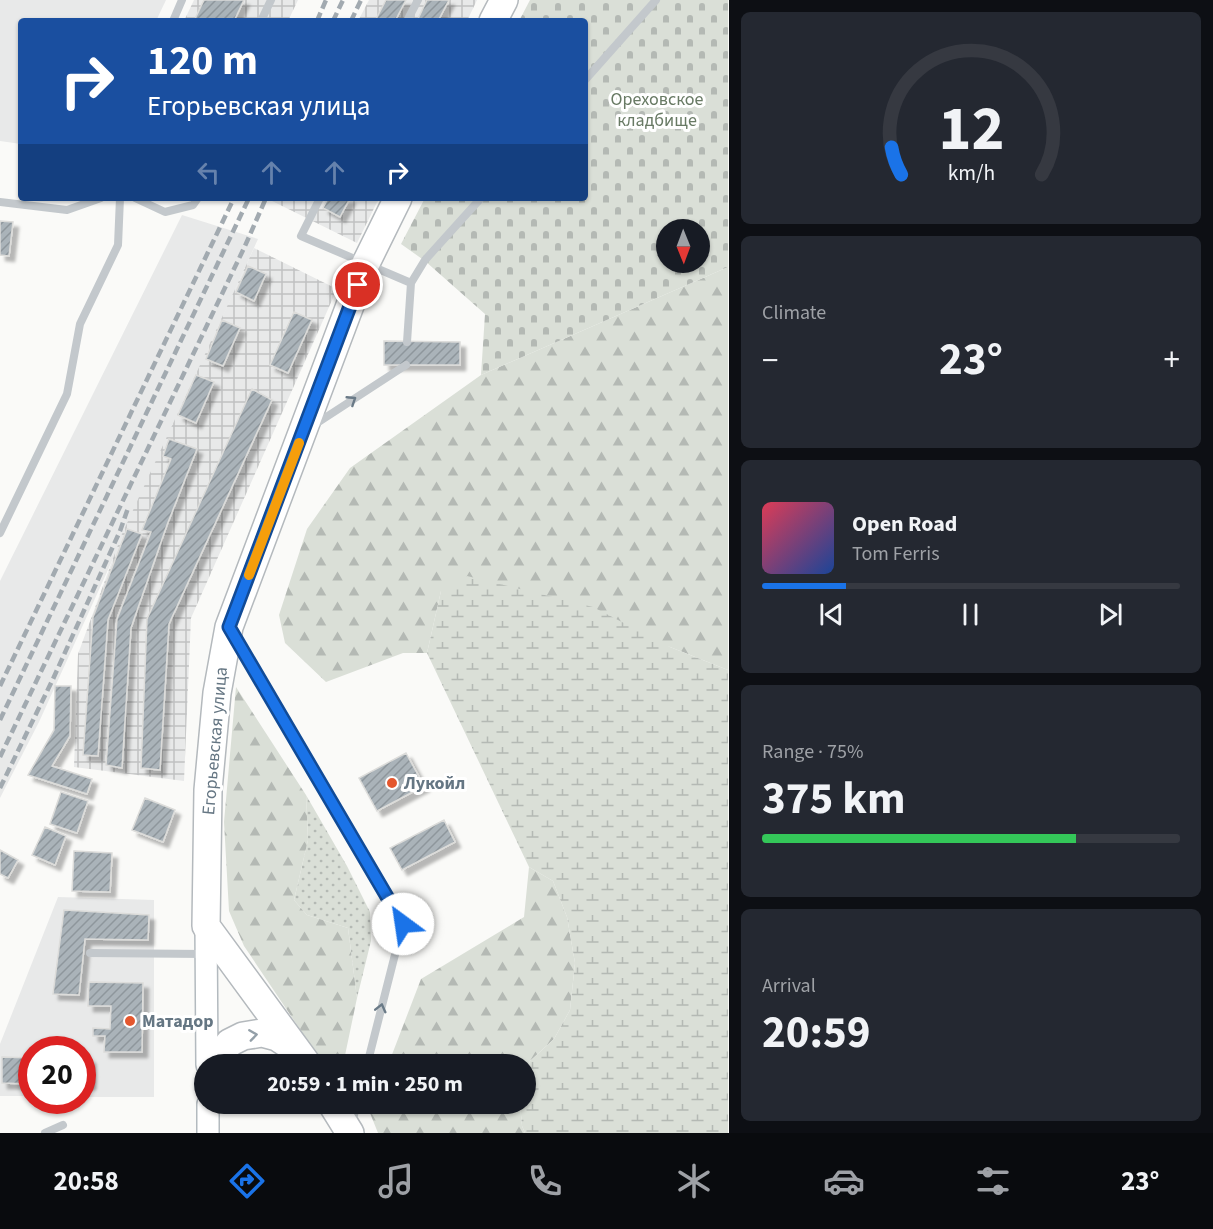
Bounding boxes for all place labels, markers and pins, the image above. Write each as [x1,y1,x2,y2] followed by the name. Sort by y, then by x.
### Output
[332,259,383,310] pin
[403,771,465,796] place label: Лукойл
[385,776,399,790] marker: Лукойл
[142,1009,214,1034] place label: Матадор
[123,1014,137,1028] marker: Матадор

